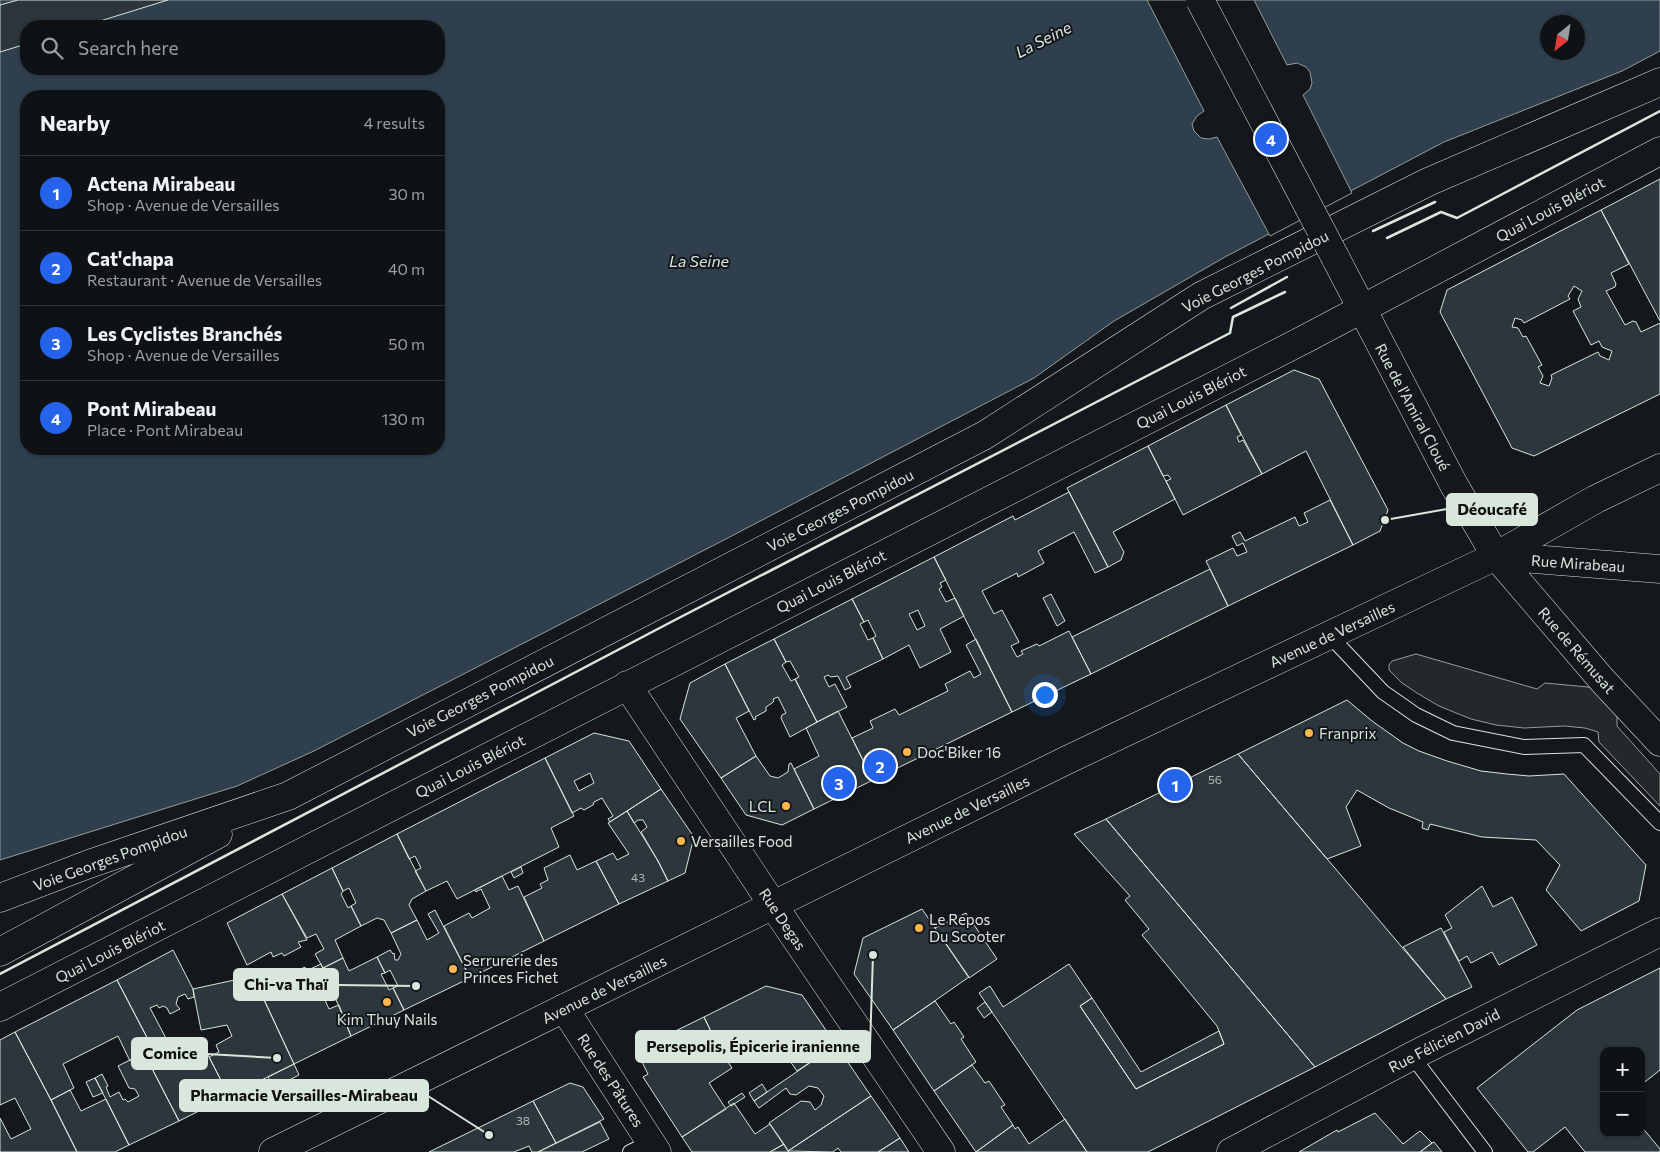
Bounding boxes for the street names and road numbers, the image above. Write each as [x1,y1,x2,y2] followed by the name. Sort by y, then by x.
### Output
[1492,173,1608,245] street label: Quai Louis Blériot
[1179,226,1331,316] street label: Voie Georges Pompidou
[1372,340,1454,474] street label: Rue de l'Amiral Cloué
[1133,362,1249,432] street label: Quai Louis Blériot
[764,465,916,555] street label: Voie Georges Pompidou
[773,546,889,616] street label: Quai Louis Blériot
[1530,551,1626,575] street label: Rue Mirabeau
[1267,597,1398,671] street label: Avenue de Versailles
[1535,603,1619,697] street label: Rue de Rémusat
[404,651,556,741] street label: Voie Georges Pompidou
[412,731,528,801] street label: Quai Louis Blériot
[902,771,1032,847] street label: Avenue de Versailles
[31,822,189,894] street label: Voie Georges Pompidou
[756,885,810,954] street label: Rue Degas
[52,916,168,986] street label: Quai Louis Blériot
[539,951,669,1027] street label: Avenue de Versailles
[1385,1004,1503,1076] street label: Rue Félicien David
[574,1030,648,1130] street label: Rue des Pâtures

